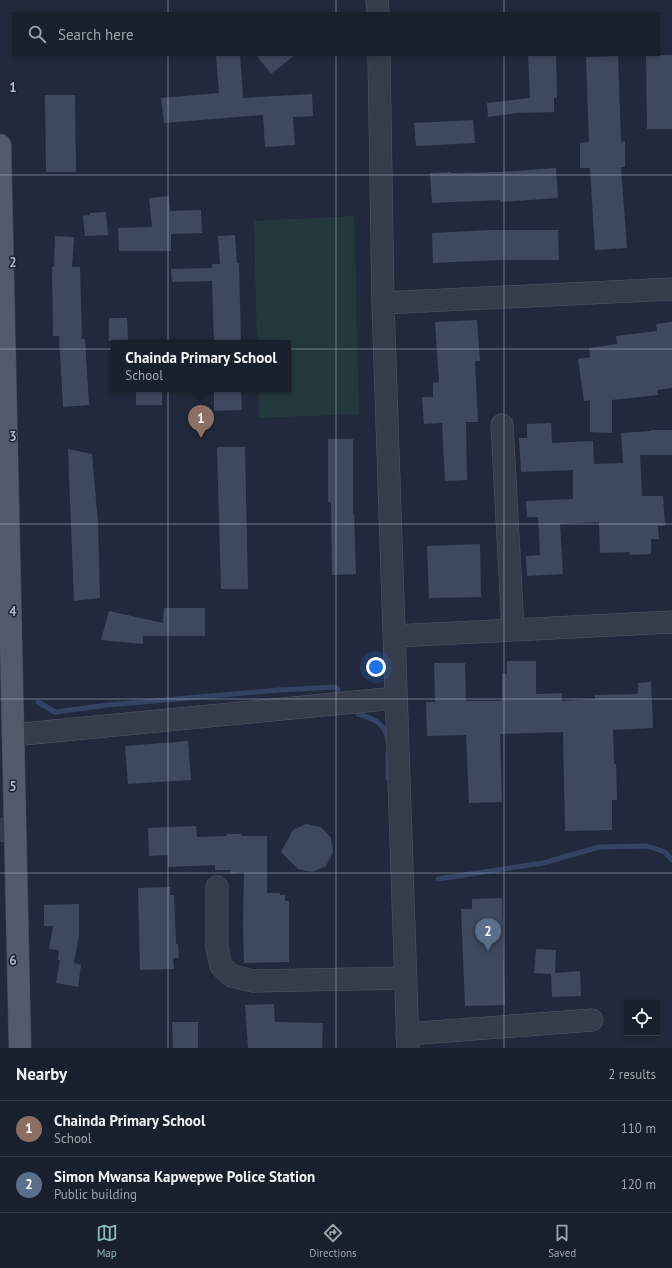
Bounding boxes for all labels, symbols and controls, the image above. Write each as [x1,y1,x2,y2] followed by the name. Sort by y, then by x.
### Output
[12,12,660,56] search box
[26,23,48,45] icon: search
[58,25,134,44] text: Search here
[9,79,17,96] text: 1
[9,254,17,271] text: 2
[111,340,291,392] popup
[125,348,277,367] text: Chainda Primary School
[125,367,163,384] text: School
[188,405,214,438] pin: 1
[9,428,17,445] text: 3
[9,603,17,620] text: 4
[366,657,386,677] your location
[9,778,17,795] text: 5
[475,918,501,951] pin: 2
[9,952,17,969] text: 6
[624,1000,660,1036] map controls
[624,1000,660,1036] button: locate
[16,1063,67,1085] text: Nearby
[608,1066,656,1083] text: 2 results
[54,1111,205,1130] text: Chainda Primary School
[25,1120,33,1137] text: 1
[621,1120,656,1137] text: 110 m
[54,1130,92,1147] text: School
[54,1167,315,1186] text: Simon Mwansa Kapwepwe Police Station
[25,1176,33,1193] text: 2
[621,1176,656,1193] text: 120 m
[54,1186,137,1203] text: Public building
[96,1222,118,1260] tab: Map
[309,1222,357,1260] tab: Directions
[548,1222,576,1260] tab: Saved

